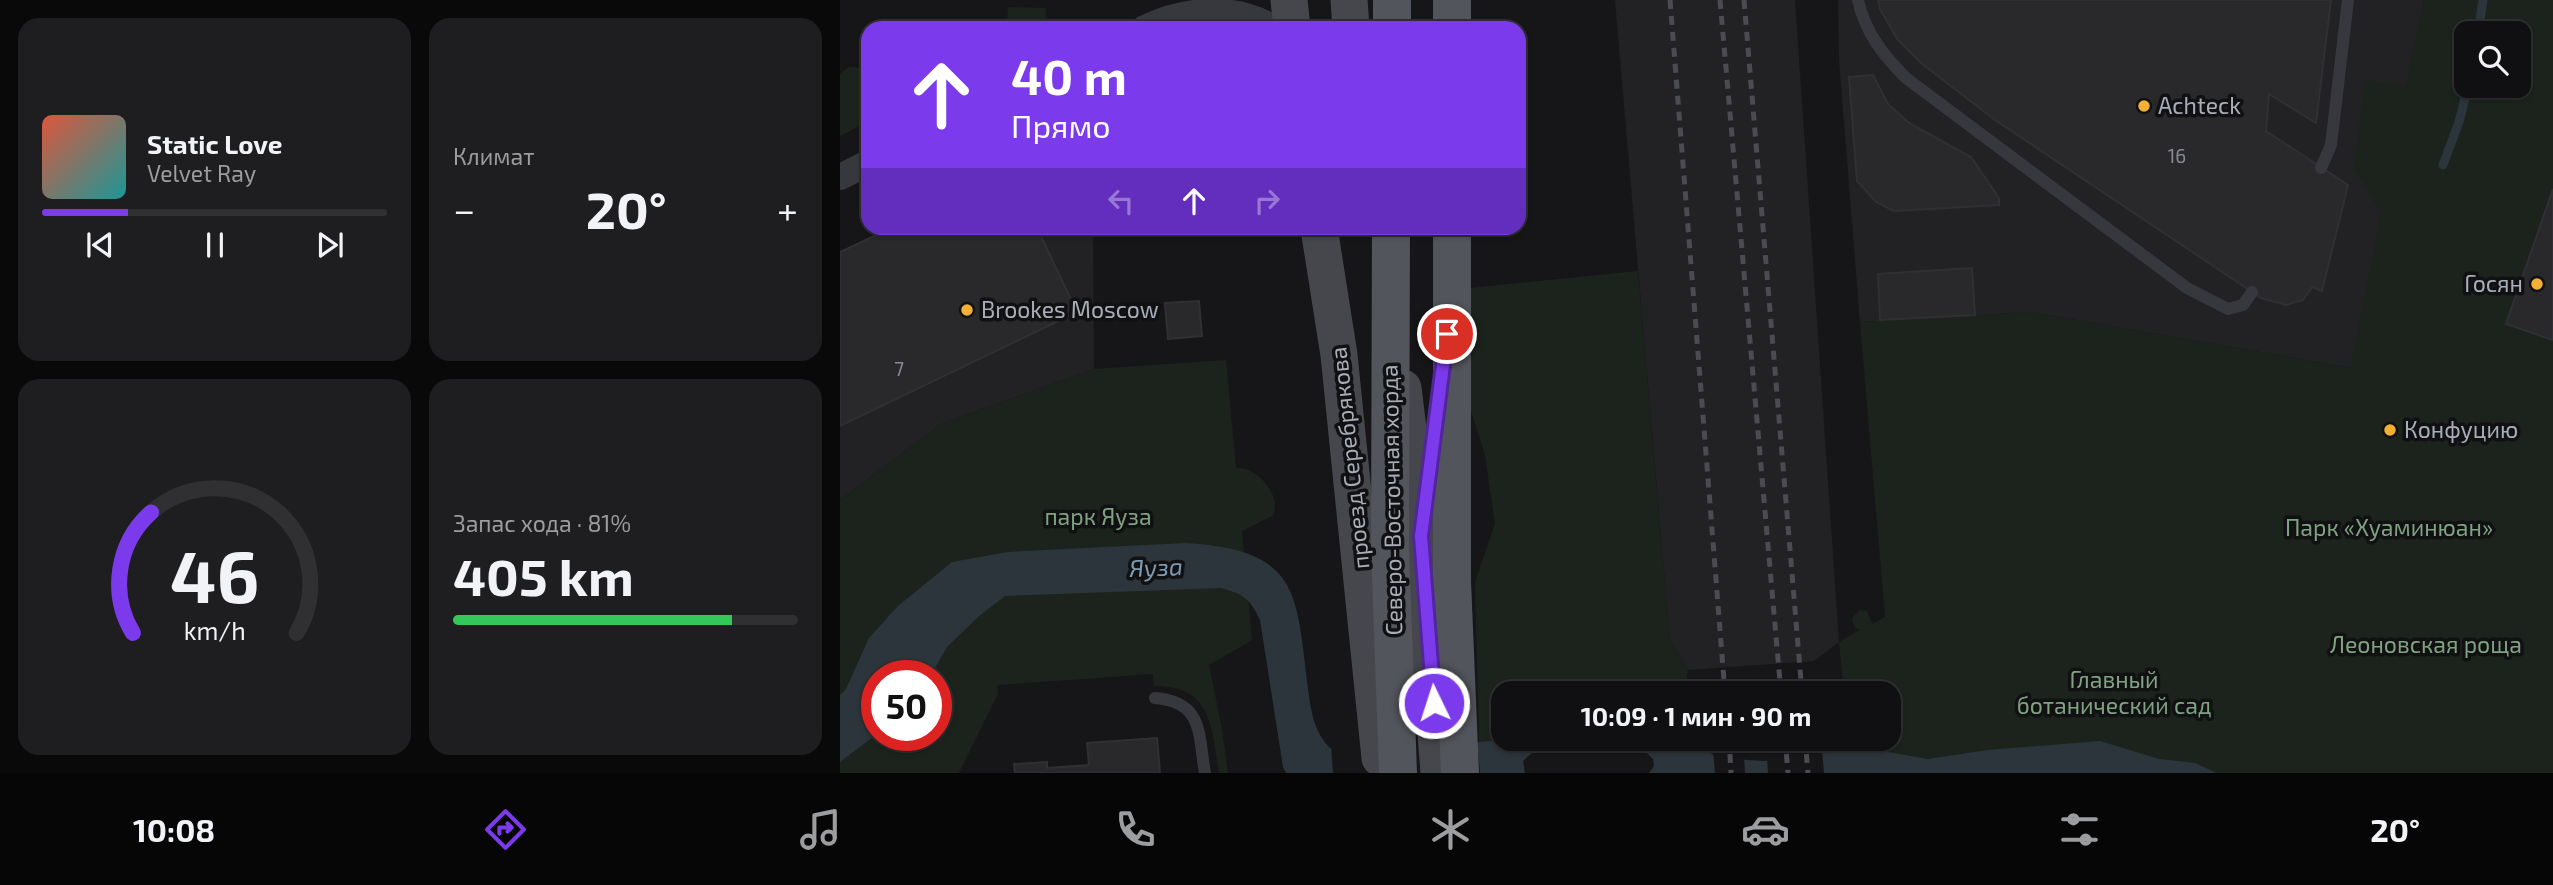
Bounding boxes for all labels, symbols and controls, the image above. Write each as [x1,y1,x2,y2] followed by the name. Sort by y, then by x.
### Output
[2454,21,2531,98] map controls
[2454,21,2531,98] button: search
[1011,46,1127,105] text: 40 m
[896,49,987,140] icon: ahead
[2158,91,2241,119] place label: Achteck
[2136,98,2152,114] marker: Achteck
[1011,106,1111,144] text: Прямо
[147,128,283,159] text: Static Love
[453,142,534,170] text: Климат
[2168,144,2186,167] house number: 16
[147,159,256,187] text: Velvet Ray
[586,177,667,239] text: 20°
[1102,182,1140,220] icon: left
[1175,182,1213,220] icon: ahead
[1248,182,1286,220] icon: right
[453,186,475,232] text: −
[777,186,798,232] text: +
[81,226,119,264] icon: previous
[196,226,234,264] icon: pause
[311,226,349,264] icon: next
[2464,269,2523,297] place label: Госян
[2529,276,2545,292] marker: Госян
[981,295,1159,323] place label: Brookes Moscow
[959,302,975,318] marker: Brookes Moscow
[1417,304,1477,364] pin
[1428,315,1466,353] icon: arrive
[1323,346,1375,571] street label: проезд Серебрякова
[894,357,904,380] house number: 7
[1375,364,1407,636] street label: Северо-Восточная хорда
[2404,415,2518,444] place label: Конфуцию
[2382,422,2398,438] marker: Конфуцию
[1044,502,1152,531] park label: парк Яуза
[453,509,631,537] text: Запас хода · 81%
[2285,513,2493,542] park label: Парк «Хуаминюан»
[170,530,259,618] text: 46
[453,544,634,606] text: 405 km
[1129,551,1183,582] water label: Яуза
[183,615,246,645] text: km/h
[2330,630,2522,658] park label: Леоновская роща
[861,660,952,751] speed limit sign: 50
[2017,665,2211,719] park label: Главный ботанический сад
[1397,666,1471,740] position arrow
[1581,700,1811,731] text: 10:09 · 1 мин · 90 m
[481,805,530,854] icon: directions
[796,805,845,854] icon: music
[1111,805,1160,854] icon: phone
[1426,805,1475,854] icon: climate
[1741,805,1790,854] icon: car
[2055,805,2104,854] icon: filters
[133,810,215,848] text: 10:08
[2370,810,2420,848] text: 20°

